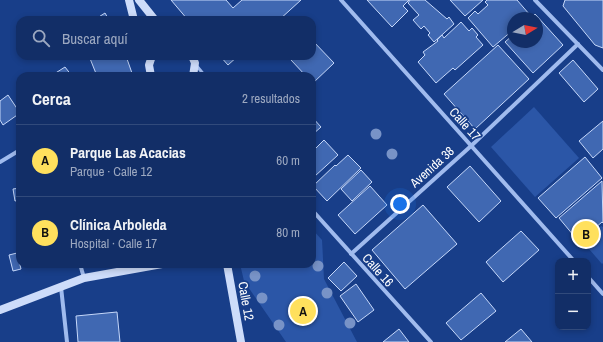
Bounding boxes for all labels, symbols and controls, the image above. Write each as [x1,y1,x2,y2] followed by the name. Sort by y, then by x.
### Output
[507,12,543,48] north arrow
[16,16,316,60] search box
[30,27,52,49] icon: search
[62,28,128,49] text: Buscar aquí
[32,87,71,110] text: Cerca
[242,90,300,107] text: 2 resultados
[446,104,484,144] street label: Calle 17
[70,142,186,163] text: Parque Las Acacias
[406,143,458,192] street label: Avenida 38
[41,152,49,169] text: A
[276,152,300,169] text: 60 m
[70,163,152,180] text: Parque · Calle 12
[390,194,410,214] your location
[70,214,167,235] text: Clínica Arboleda
[573,219,599,249] pin: B
[41,224,49,241] text: B
[276,224,300,241] text: 80 m
[70,235,157,252] text: Hospital · Calle 17
[359,250,397,290] street label: Calle 16
[555,258,591,330] map controls
[555,258,591,294] button: +
[234,280,258,322] street label: Calle 12
[555,294,591,330] button: −
[290,296,316,326] pin: A

